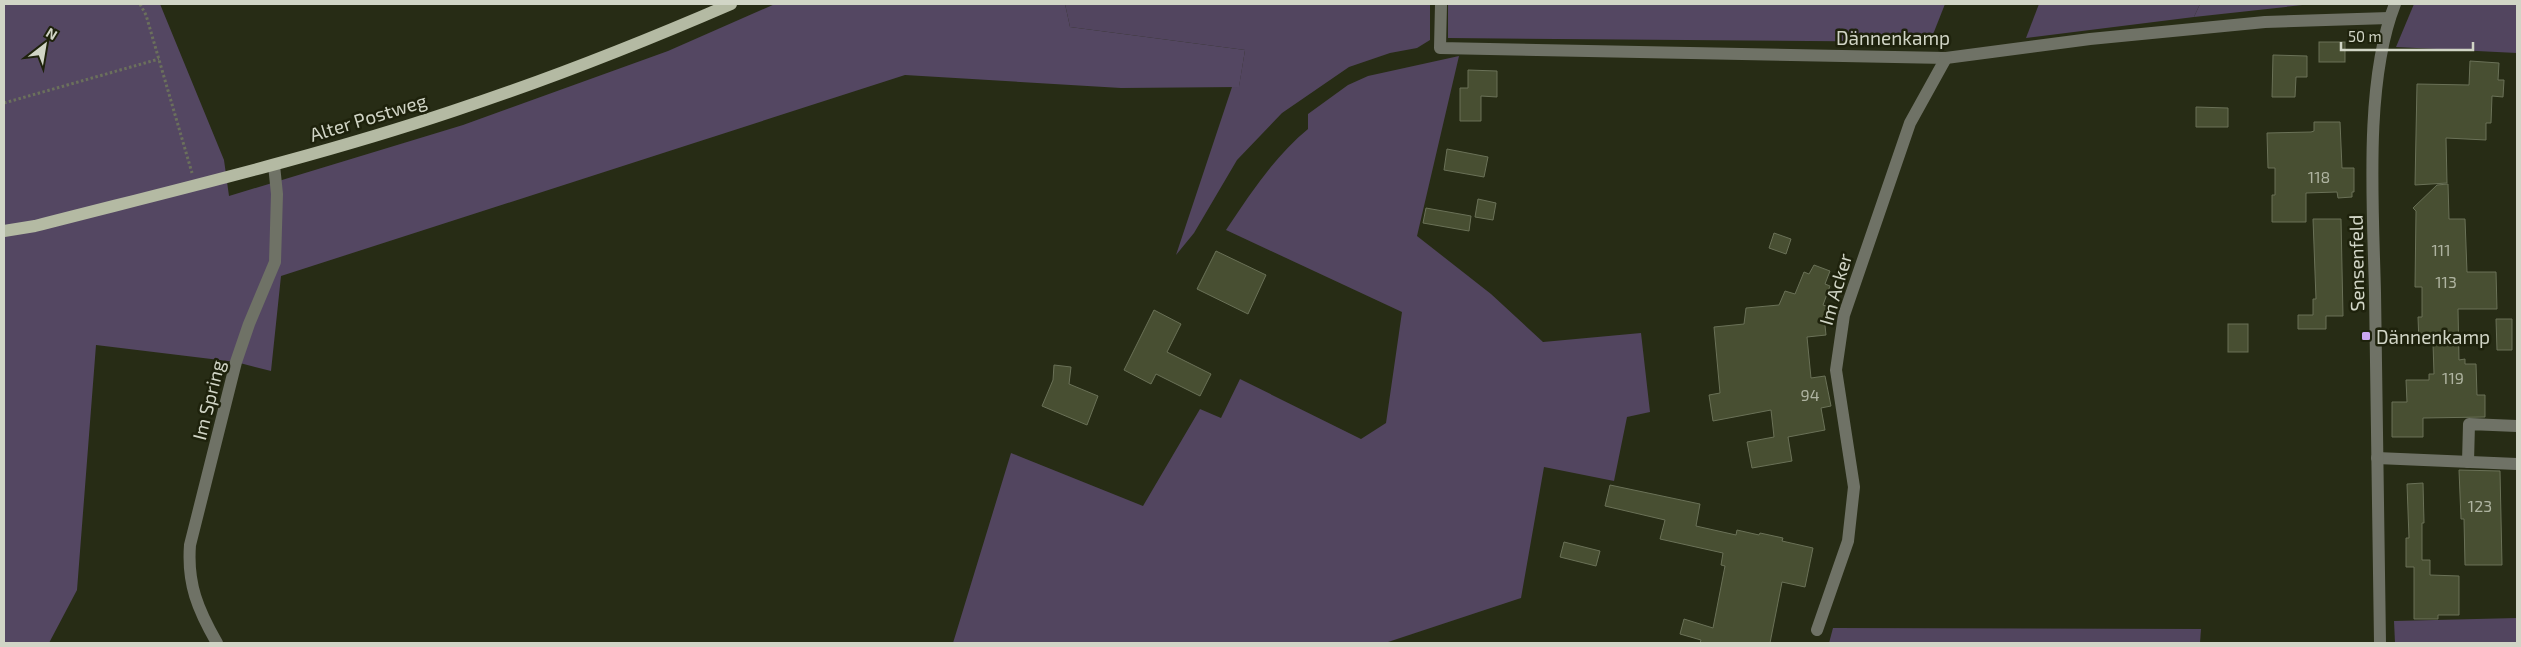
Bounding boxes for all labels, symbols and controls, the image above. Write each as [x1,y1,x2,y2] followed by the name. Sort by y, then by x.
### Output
[20,20,70,70] north arrow
[2341,20,2474,52] scale bar
[43,24,61,43] text: N
[1836,26,1950,49] street label: Dännenkamp
[2348,27,2382,45] text: 50 m
[307,88,430,146] street label: Alter Postweg
[2308,167,2330,186] house number: 118
[2344,215,2368,311] street label: Sensenfeld
[2431,240,2451,259] house number: 111
[1814,250,1856,328] street label: Im Acker
[2435,272,2457,291] house number: 113
[2376,325,2490,348] place label: Dännenkamp
[2360,330,2372,342] marker: Dännenkamp
[187,357,229,442] street label: Im Spring
[2442,368,2464,387] house number: 119
[1801,385,1820,404] house number: 94
[2468,496,2492,515] house number: 123

